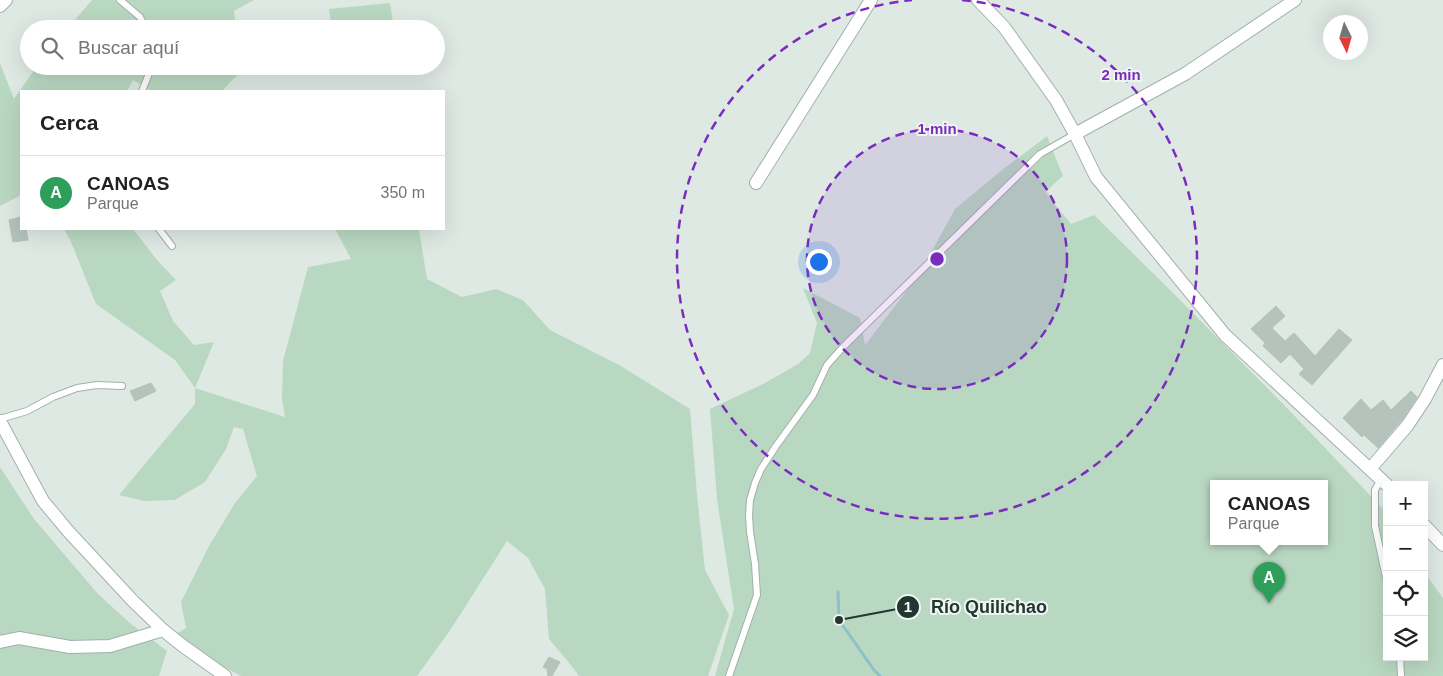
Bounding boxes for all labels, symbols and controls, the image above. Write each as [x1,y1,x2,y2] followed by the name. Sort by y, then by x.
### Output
[1323,15,1368,60] north arrow
[20,20,445,75] search box
[38,34,66,62] icon: search
[78,37,179,58] text: Buscar aquí
[1101,66,1141,83] text: 2 min
[40,111,98,134] text: Cerca
[917,120,957,137] text: 1 min
[87,173,169,194] text: CANOAS
[50,184,62,201] text: A
[381,184,425,201] text: 350 m
[87,195,139,212] text: Parque
[806,249,832,275] your location
[928,250,946,268] centre of rings
[1210,480,1328,545] popup
[1383,481,1428,661] map controls
[1383,481,1428,526] button: +
[1228,493,1310,514] text: CANOAS
[1228,515,1279,532] text: Parque
[1383,526,1428,571] button: −
[1253,562,1285,603] pin: A
[1383,571,1428,616] button: locate
[896,590,1057,623] callout: Río Quilichao
[931,597,1047,617] text: Río Quilichao
[904,598,912,615] text: 1
[1383,616,1428,661] button: layers

